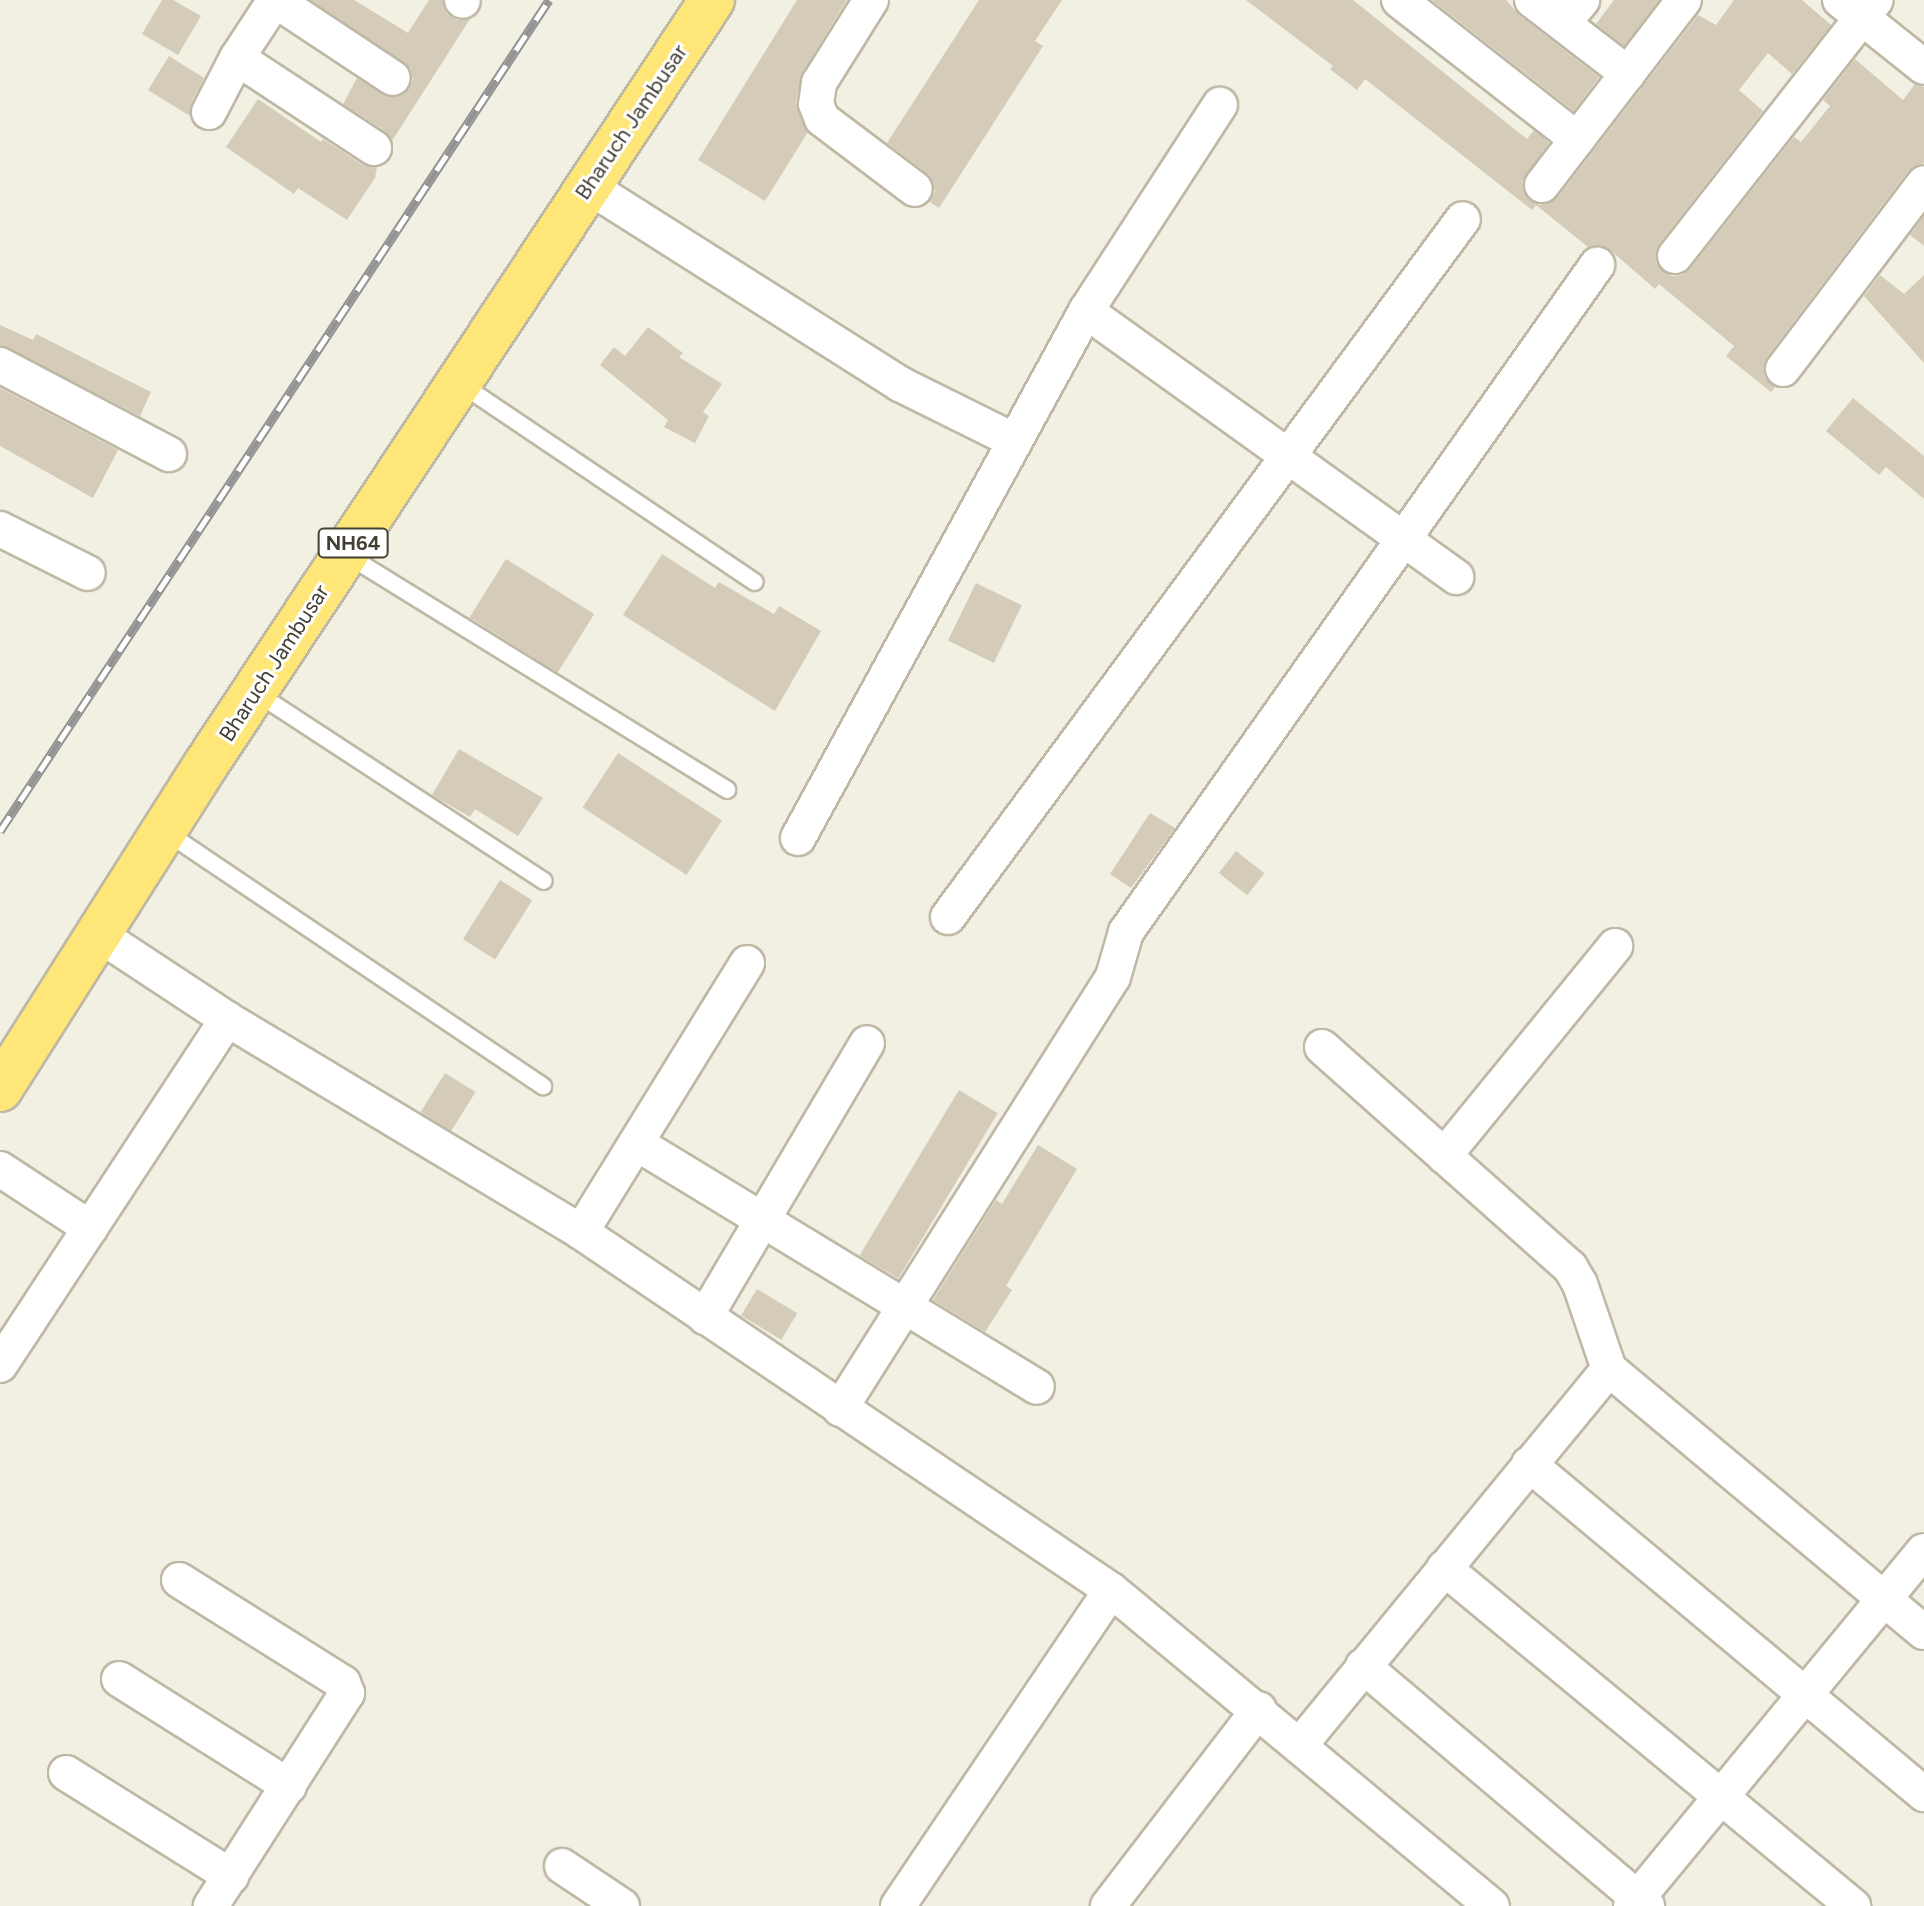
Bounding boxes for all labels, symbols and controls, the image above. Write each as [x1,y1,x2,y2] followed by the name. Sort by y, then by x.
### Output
[569,39,693,205] street label: Bharuch Jambusar
[317,527,389,559] road number: NH64
[213,580,335,746] street label: Bharuch Jambusar

